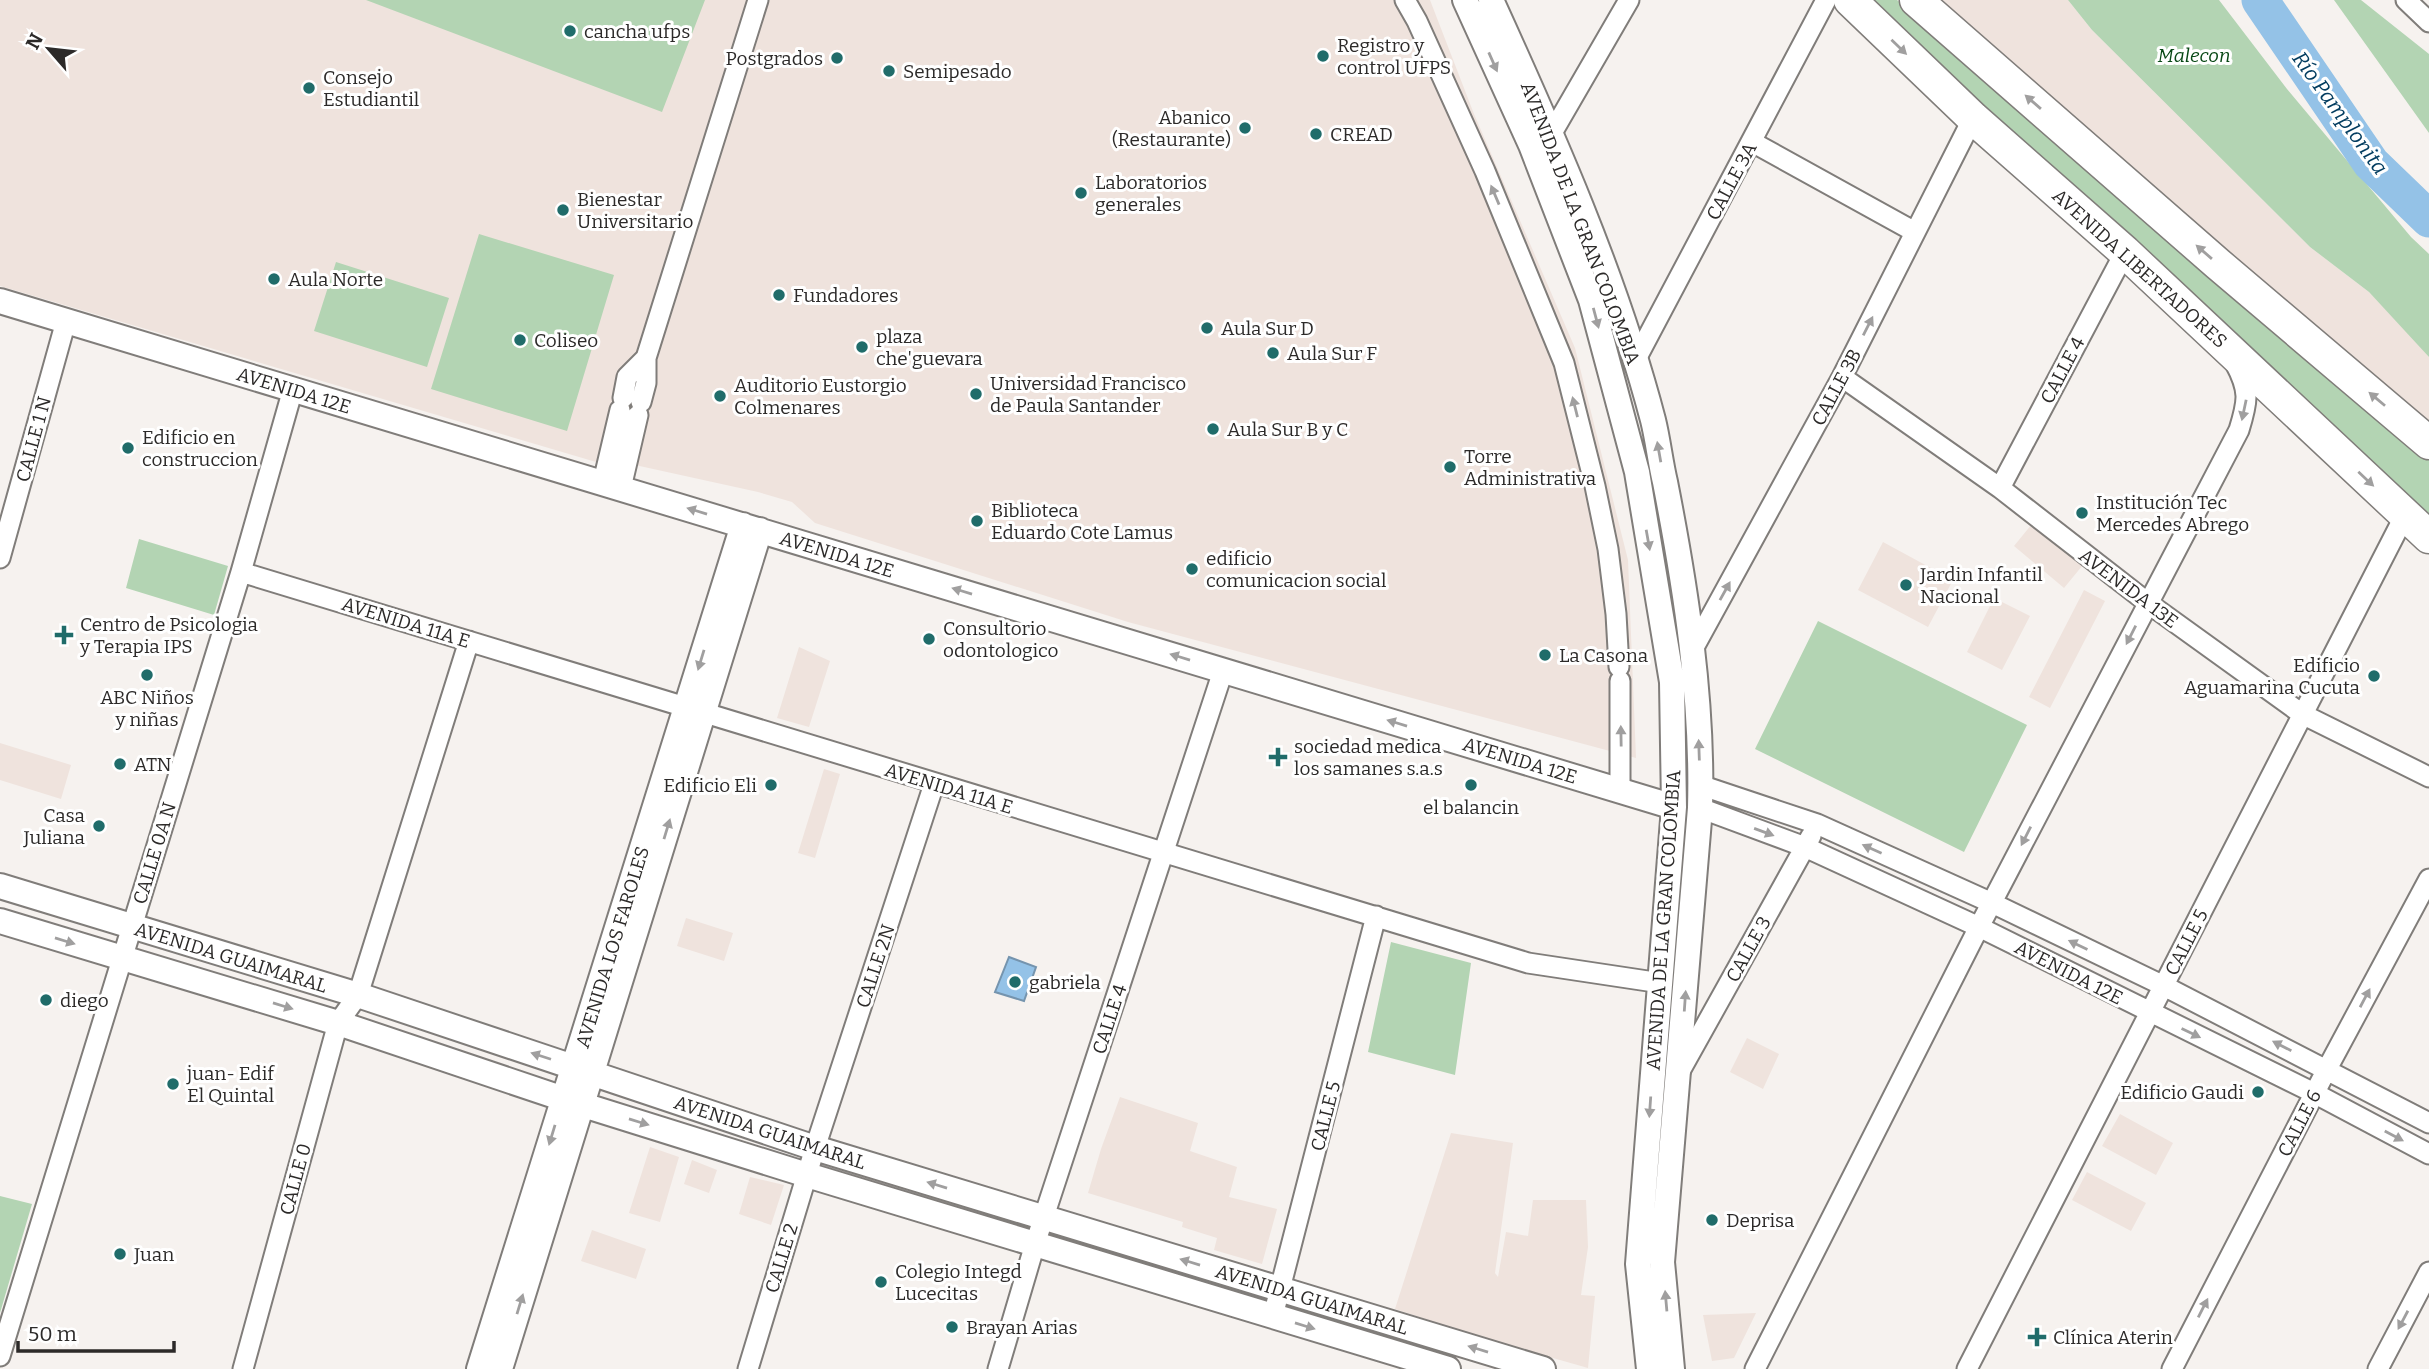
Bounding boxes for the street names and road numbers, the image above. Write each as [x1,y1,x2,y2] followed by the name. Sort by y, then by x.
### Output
[1516,78,1645,368] street label: AVENIDA DE LA GRAN COLOMBIA
[1701,138,1762,224] street label: CALLE 3A
[2048,184,2232,353] street label: AVENIDA LIBERTADORES
[2035,333,2090,408] street label: CALLE 4
[1807,345,1866,430] street label: CALLE 3B
[234,362,354,419] street label: AVENIDA 12E
[11,394,56,484] street label: CALLE 1 N
[777,526,897,583] street label: AVENIDA 12E
[2075,544,2183,633] street label: AVENIDA 13E
[339,592,473,653] street label: AVENIDA 11A E
[1460,732,1580,789] street label: AVENIDA 12E
[882,758,1016,819] street label: AVENIDA 11A E
[1642,768,1686,1071] street label: AVENIDA DE LA GRAN COLOMBIA
[128,799,181,907] street label: CALLE 0A N
[571,844,654,1051] street label: AVENIDA LOS FAROLES
[2160,905,2213,979] street label: CALLE 5
[1721,912,1776,986] street label: CALLE 3
[132,917,330,998] street label: AVENIDA GUAIMARAL
[851,921,900,1011] street label: CALLE 2N
[2011,935,2127,1010] street label: AVENIDA 12E
[1087,981,1132,1057] street label: CALLE 4
[1306,1079,1345,1153] street label: CALLE 5
[2273,1086,2326,1161] street label: CALLE 6
[671,1091,869,1174] street label: AVENIDA GUAIMARAL
[275,1141,316,1217] street label: CALLE 0
[760,1221,803,1296] street label: CALLE 2
[1213,1259,1411,1340] street label: AVENIDA GUAIMARAL

